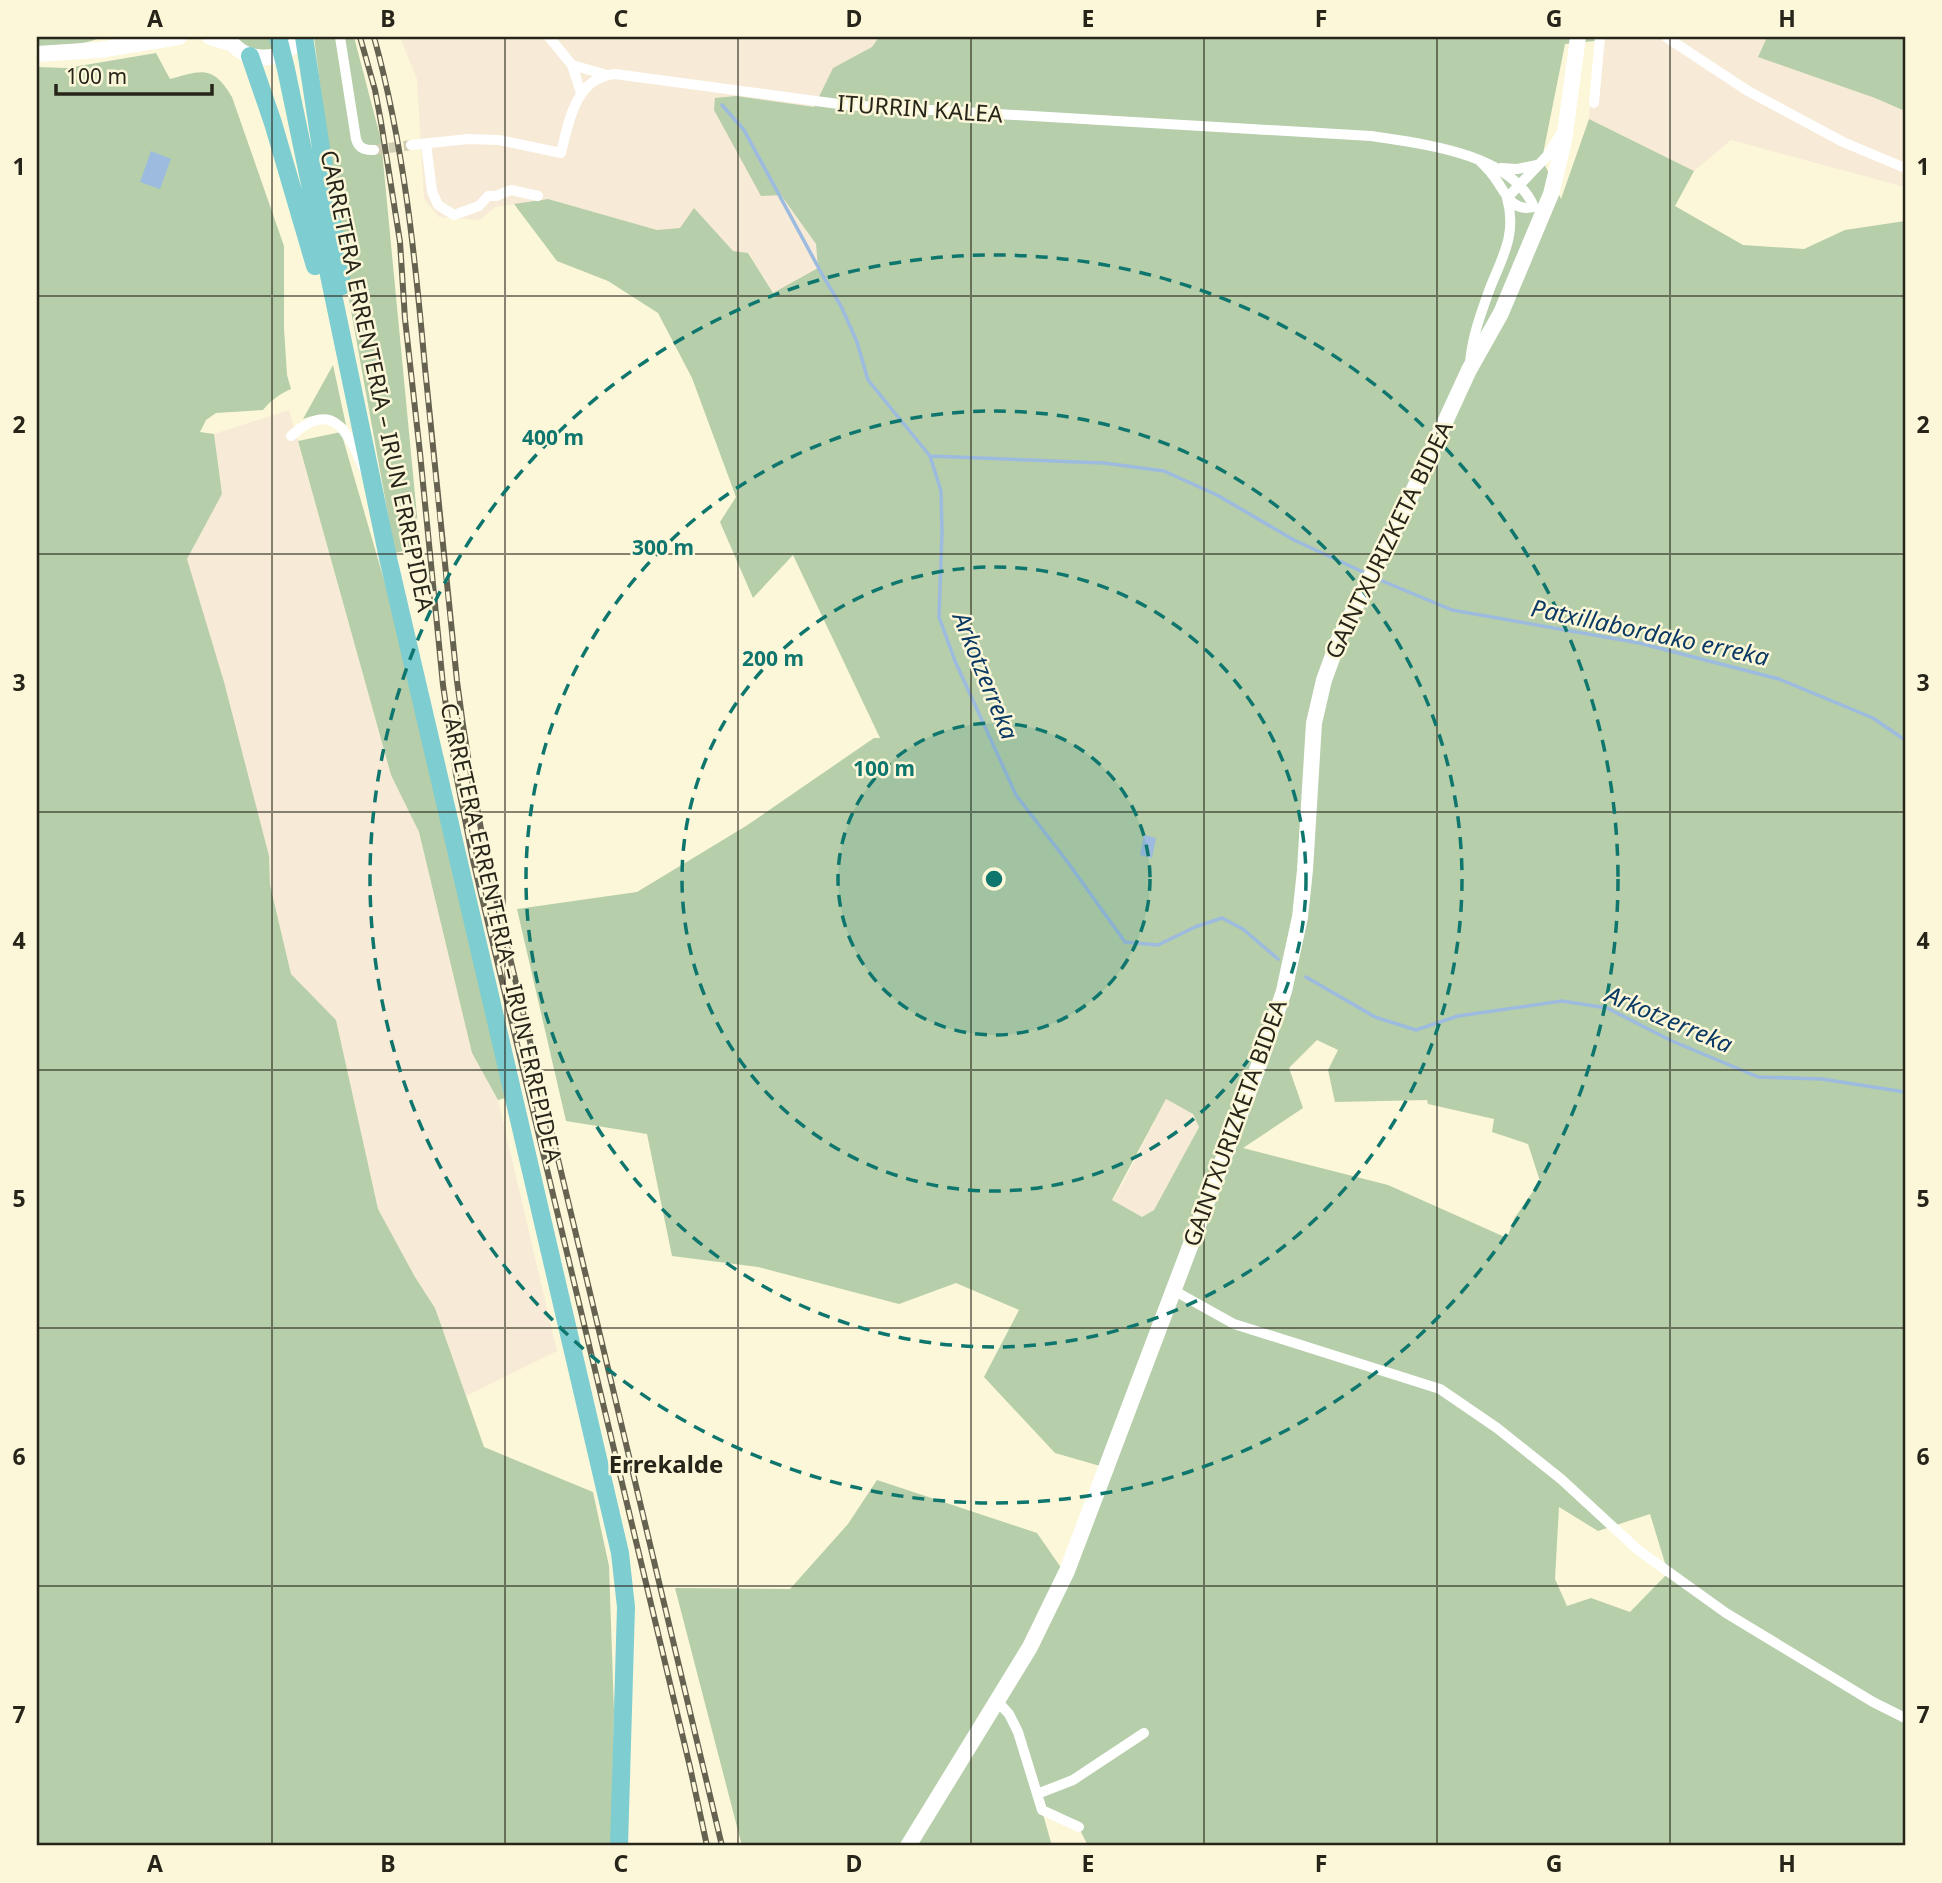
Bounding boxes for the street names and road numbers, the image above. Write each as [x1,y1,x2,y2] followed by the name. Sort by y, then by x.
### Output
[836,86,1004,130] street label: ITURRIN KALEA
[313,147,443,615] street label: CARRETERA ERRENTERIA – IRUN ERREPIDEA
[1317,415,1460,664] street label: GAINTXURIZKETA BIDEA
[433,700,571,1166] street label: CARRETERA ERRENTERIA – IRUN ERREPIDEA
[1174,994,1294,1251] street label: GAINTXURIZKETA BIDEA

